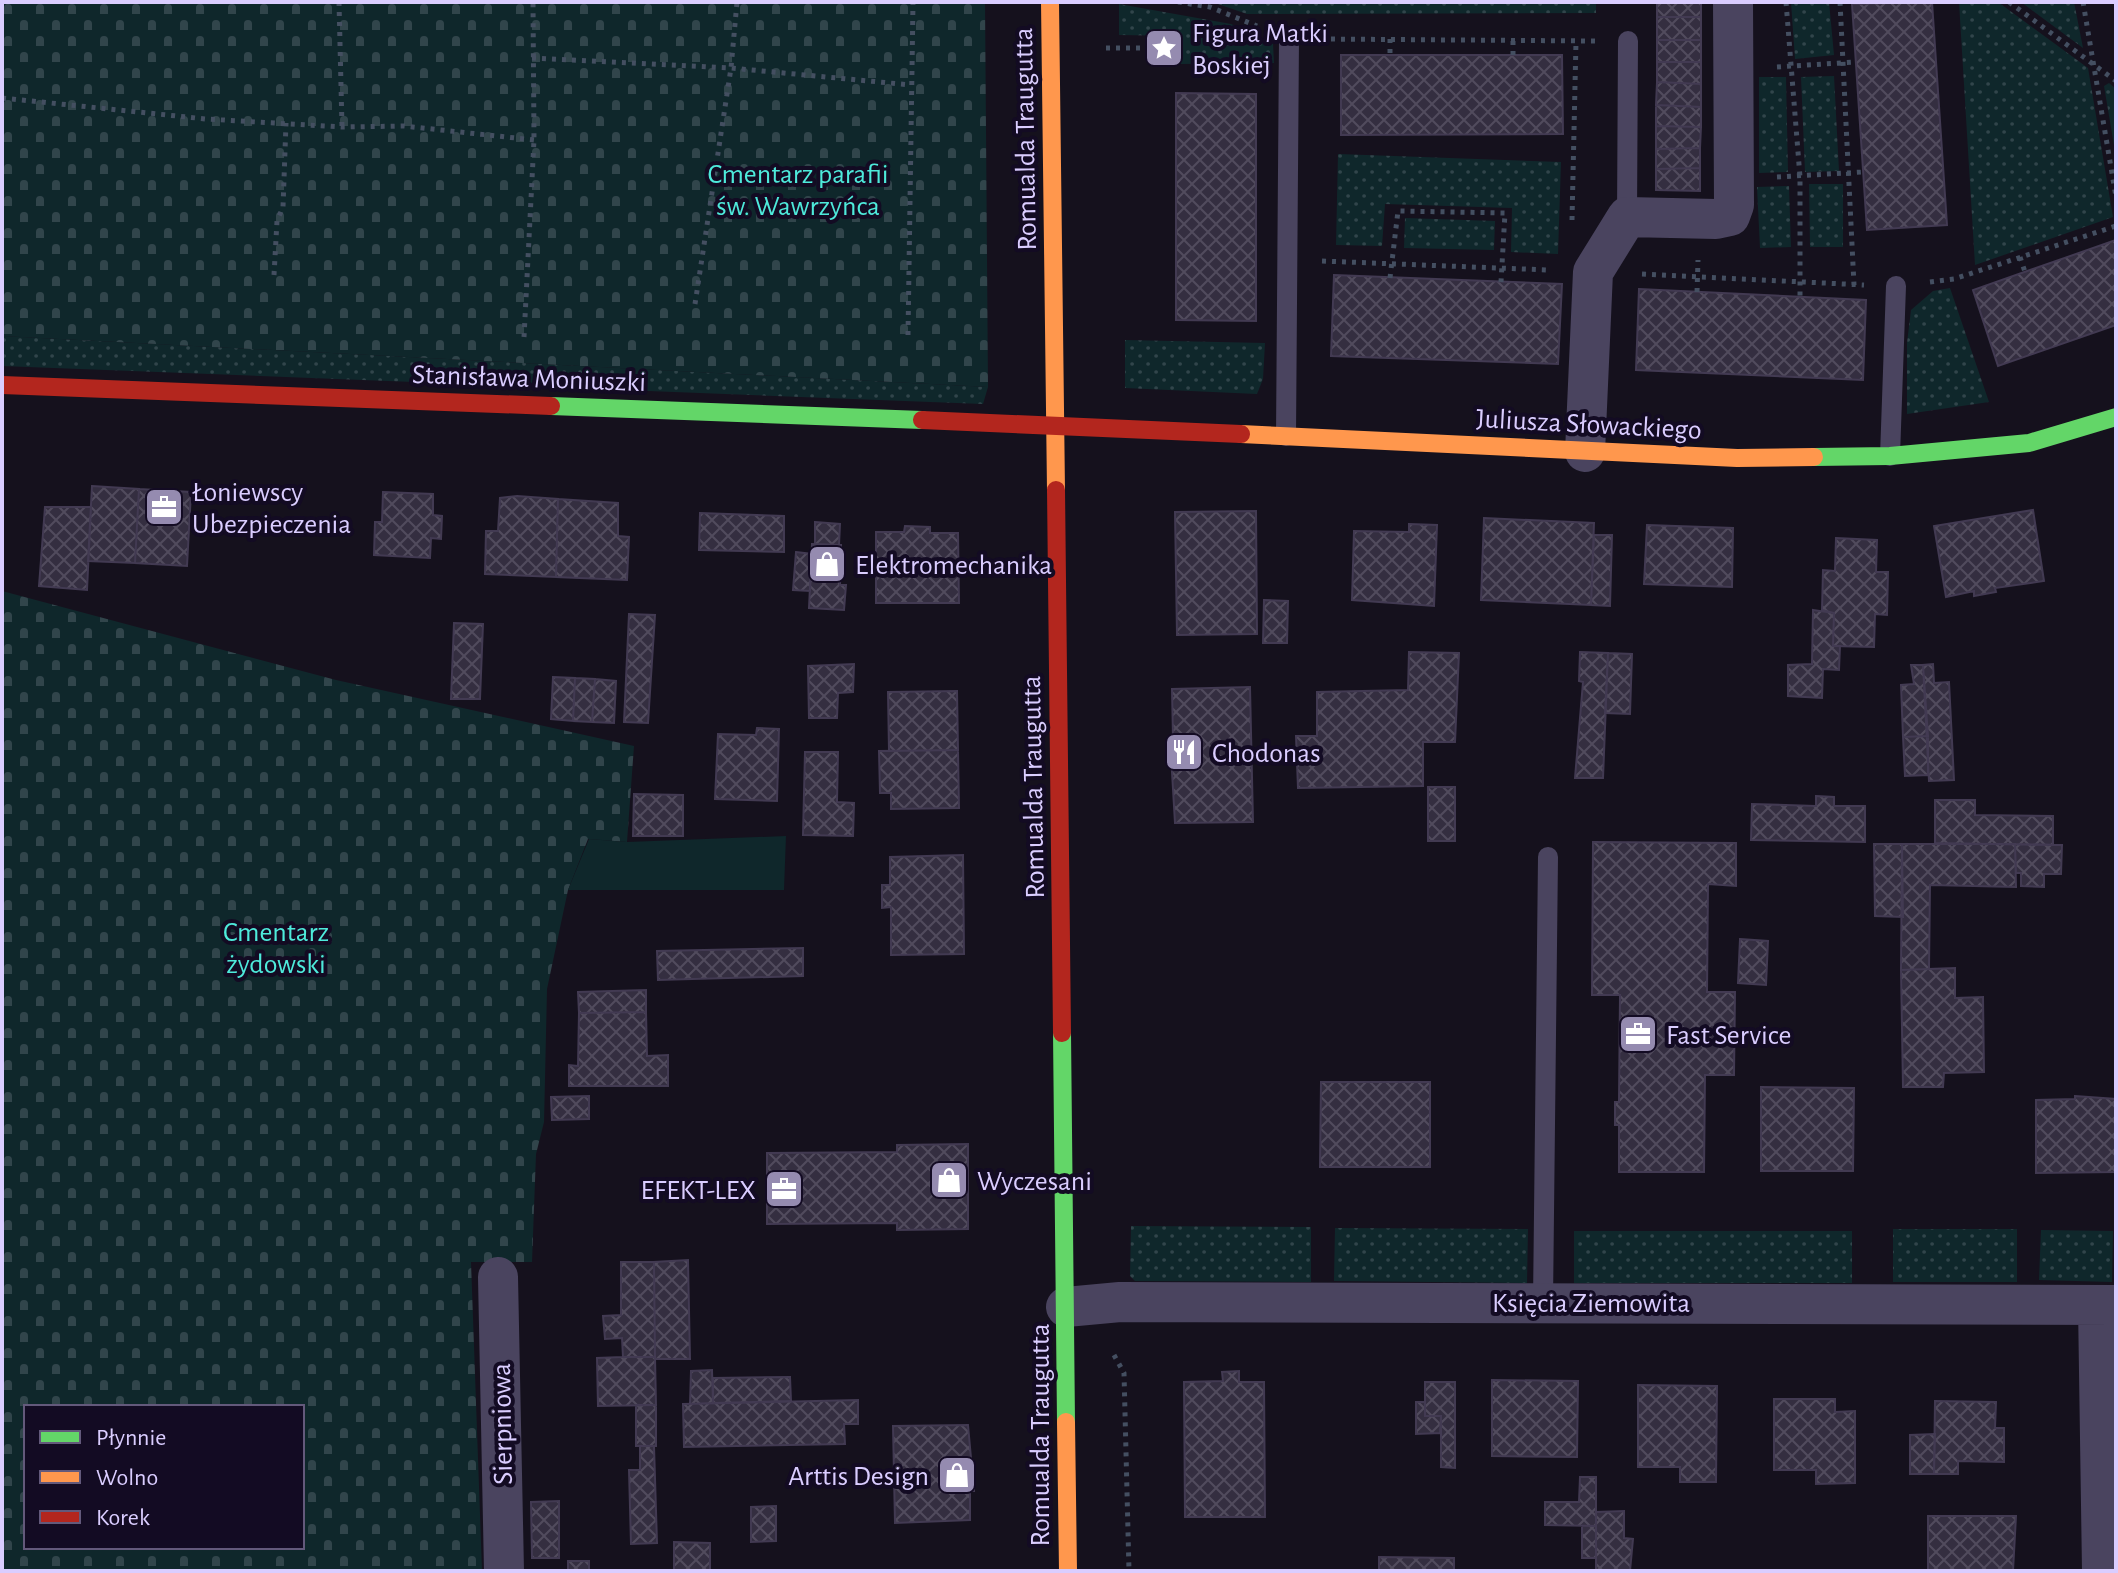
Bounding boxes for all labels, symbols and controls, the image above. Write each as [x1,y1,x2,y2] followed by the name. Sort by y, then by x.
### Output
[1192,20,1328,80] place label: Figura Matki Boskiej
[1010,27,1042,251] street label: Romualda Traugutta
[1143,27,1185,69] place icon: Figura Matki Boskiej
[707,161,889,221] park label: Cmentarz parafii św. Wawrzyńca
[411,361,646,397] street label: Stanisława Moniuszki
[1476,405,1702,445] street label: Juliusza Słowackiego
[192,479,351,539] place label: Łoniewscy Ubezpieczenia
[143,486,185,528] office icon: Łoniewscy Ubezpieczenia
[806,543,848,585] shop icon: Elektromechanika
[855,552,1052,580] place label: Elektromechanika
[1018,675,1050,899] street label: Romualda Traugutta
[1163,731,1205,773] restaurant icon: Chodonas
[1212,740,1321,768] place label: Chodonas
[223,919,329,979] park label: Cmentarz żydowski
[1617,1013,1659,1055] office icon: Fast Service
[1666,1022,1791,1050] place label: Fast Service
[928,1159,970,1201] shop icon: Wyczesani
[763,1168,805,1210] office icon: EFEKT-LEX
[977,1168,1092,1196] place label: Wyczesani
[641,1177,756,1205] place label: EFEKT-LEX
[1492,1290,1690,1318] street label: Księcia Ziemowita
[1027,1323,1055,1547] street label: Romualda Traugutta
[488,1363,518,1485] street label: Sierpniowa
[24,1405,304,1549] legend
[96,1426,166,1450] text: Płynnie
[936,1454,978,1496] shop icon: Arttis Design
[788,1463,929,1491] place label: Arttis Design
[96,1466,158,1490] text: Wolno
[96,1506,150,1530] text: Korek

